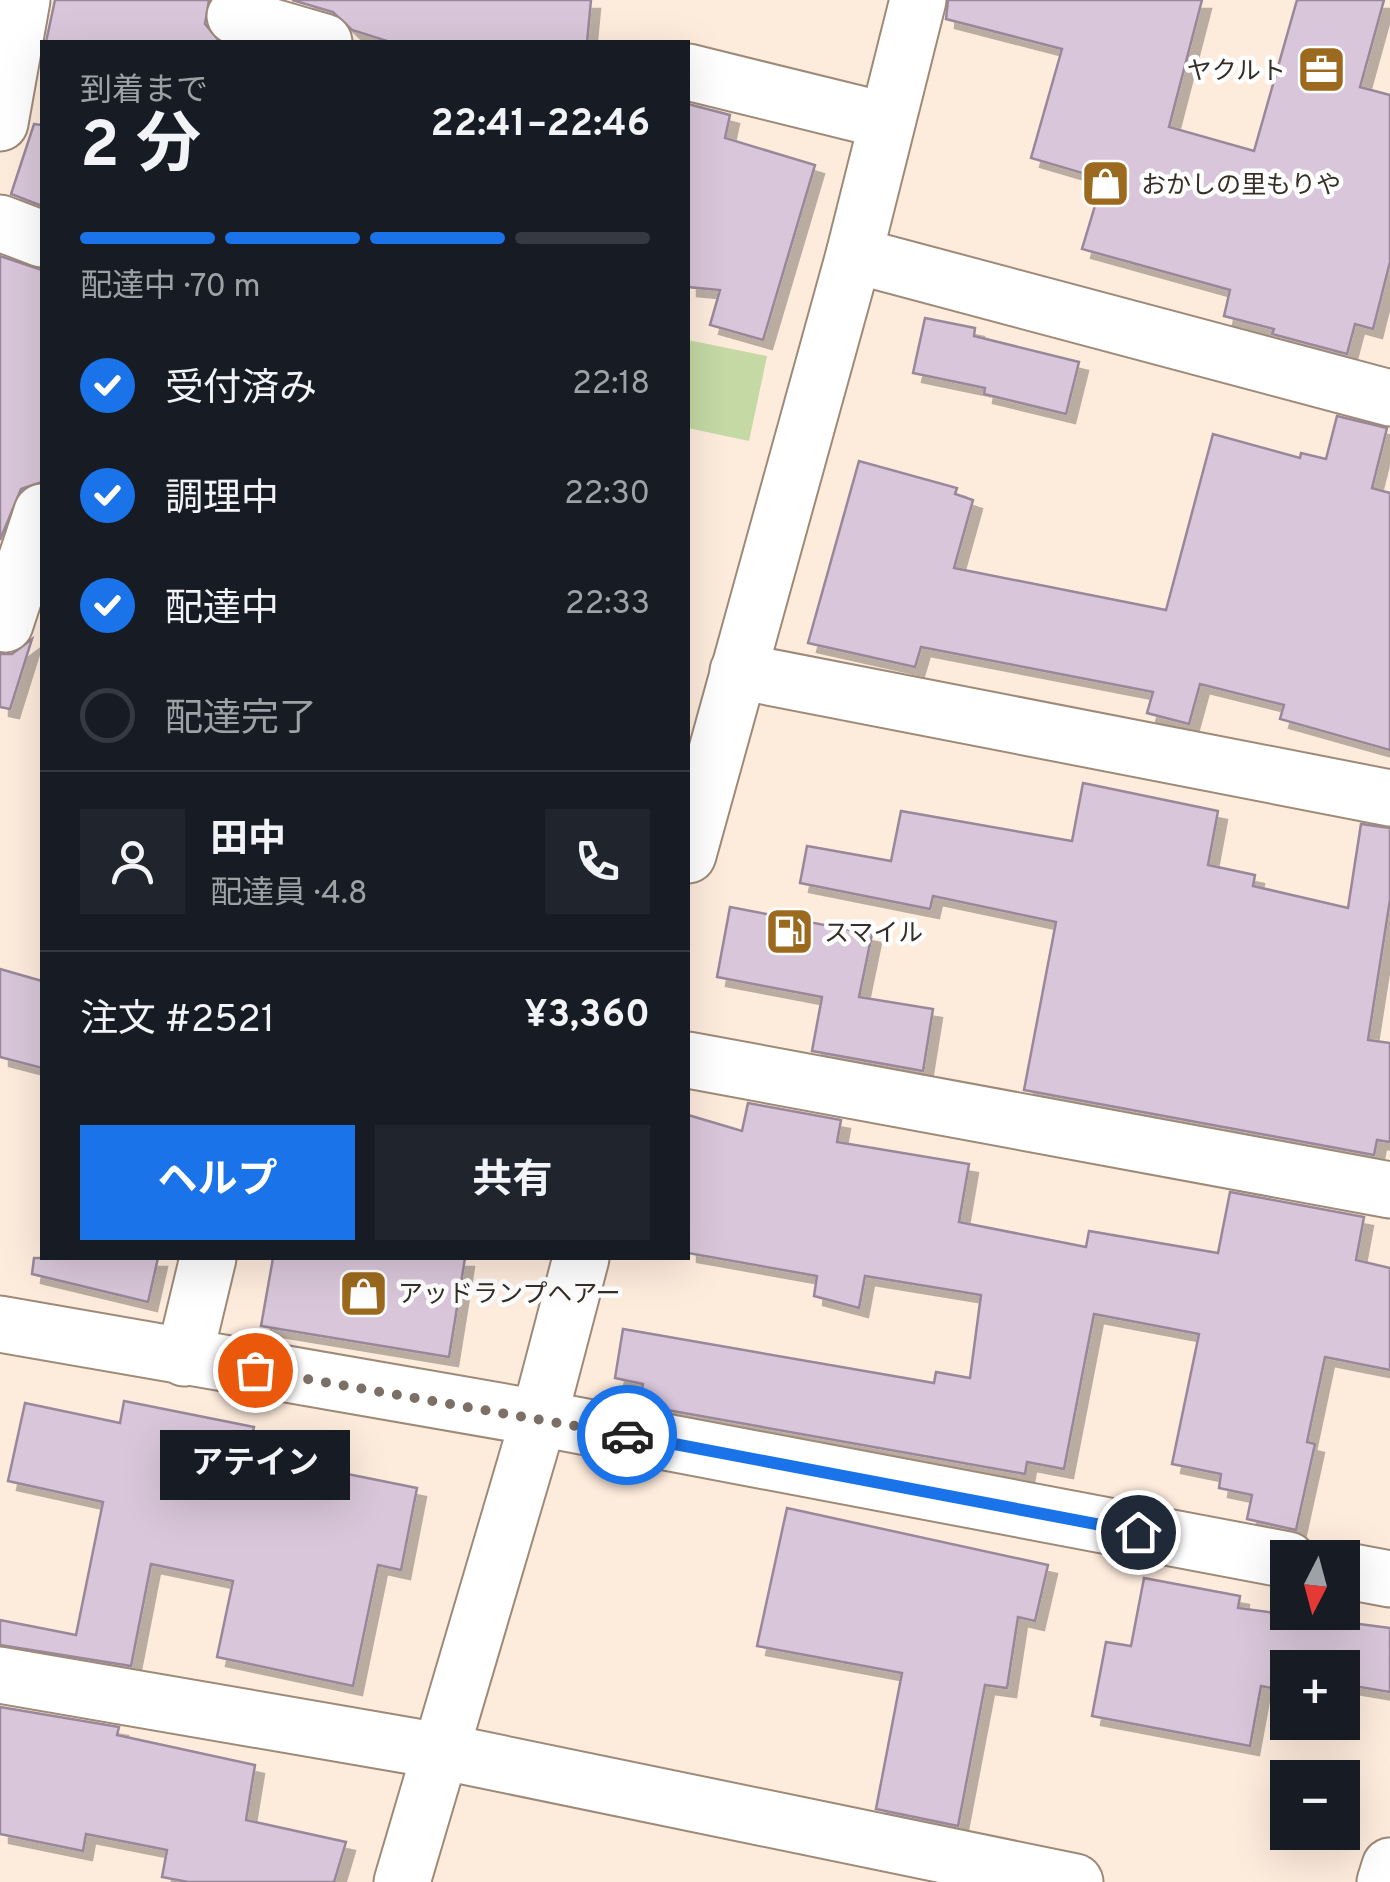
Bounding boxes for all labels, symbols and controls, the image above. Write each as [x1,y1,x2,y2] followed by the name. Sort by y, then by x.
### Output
[1295,44,1347,96] office icon: ヤクルト
[1187,57,1286,89] place label: ヤクルト
[80,72,208,112] text: 到着まで
[430,101,650,150] text: 22:41–22:46
[80,108,201,190] text: 2 分
[1080,158,1132,210] shop icon: おかしの里もりや
[1141,171,1341,203] place label: おかしの里もりや
[80,268,261,308] text: 配達中 · 70 m
[80,358,135,413] icon: check
[572,365,650,405] text: 22:18
[165,366,317,415] text: 受付済み
[80,468,135,523] icon: check
[564,475,650,515] text: 22:30
[165,476,279,525] text: 調理中
[80,578,135,633] icon: check
[565,585,650,625] text: 22:33
[165,586,279,635] text: 配達中
[165,696,317,745] text: 配達完了
[80,809,185,914] button: person
[545,809,650,914] button: phone
[210,817,286,866] text: 田中
[210,875,368,915] text: 配達員 · 4.8
[763,906,815,958] fuel station icon: スマイル
[824,919,923,951] place label: スマイル
[524,992,650,1041] text: ¥3,360
[80,997,275,1046] text: 注文 #2521
[80,1125,355,1240] button: ヘルプ
[375,1125,650,1240] button: 共有
[337,1267,389,1319] shop icon: アッドランプヘアー
[398,1280,621,1312] place label: アッドランプヘアー
[213,1328,298,1413] pin
[228,1343,283,1398] icon: bag
[577,1385,677,1485] courier
[600,1408,655,1463] icon: car
[160,1430,350,1500] callout: アテイン
[191,1445,319,1485] text: アテイン
[1096,1490,1181,1575] pin
[1111,1505,1166,1560] icon: home
[1270,1540,1360,1630] north arrow
[1270,1540,1360,1850] map controls
[1270,1650,1360,1740] button: +
[1270,1760,1360,1850] button: −

